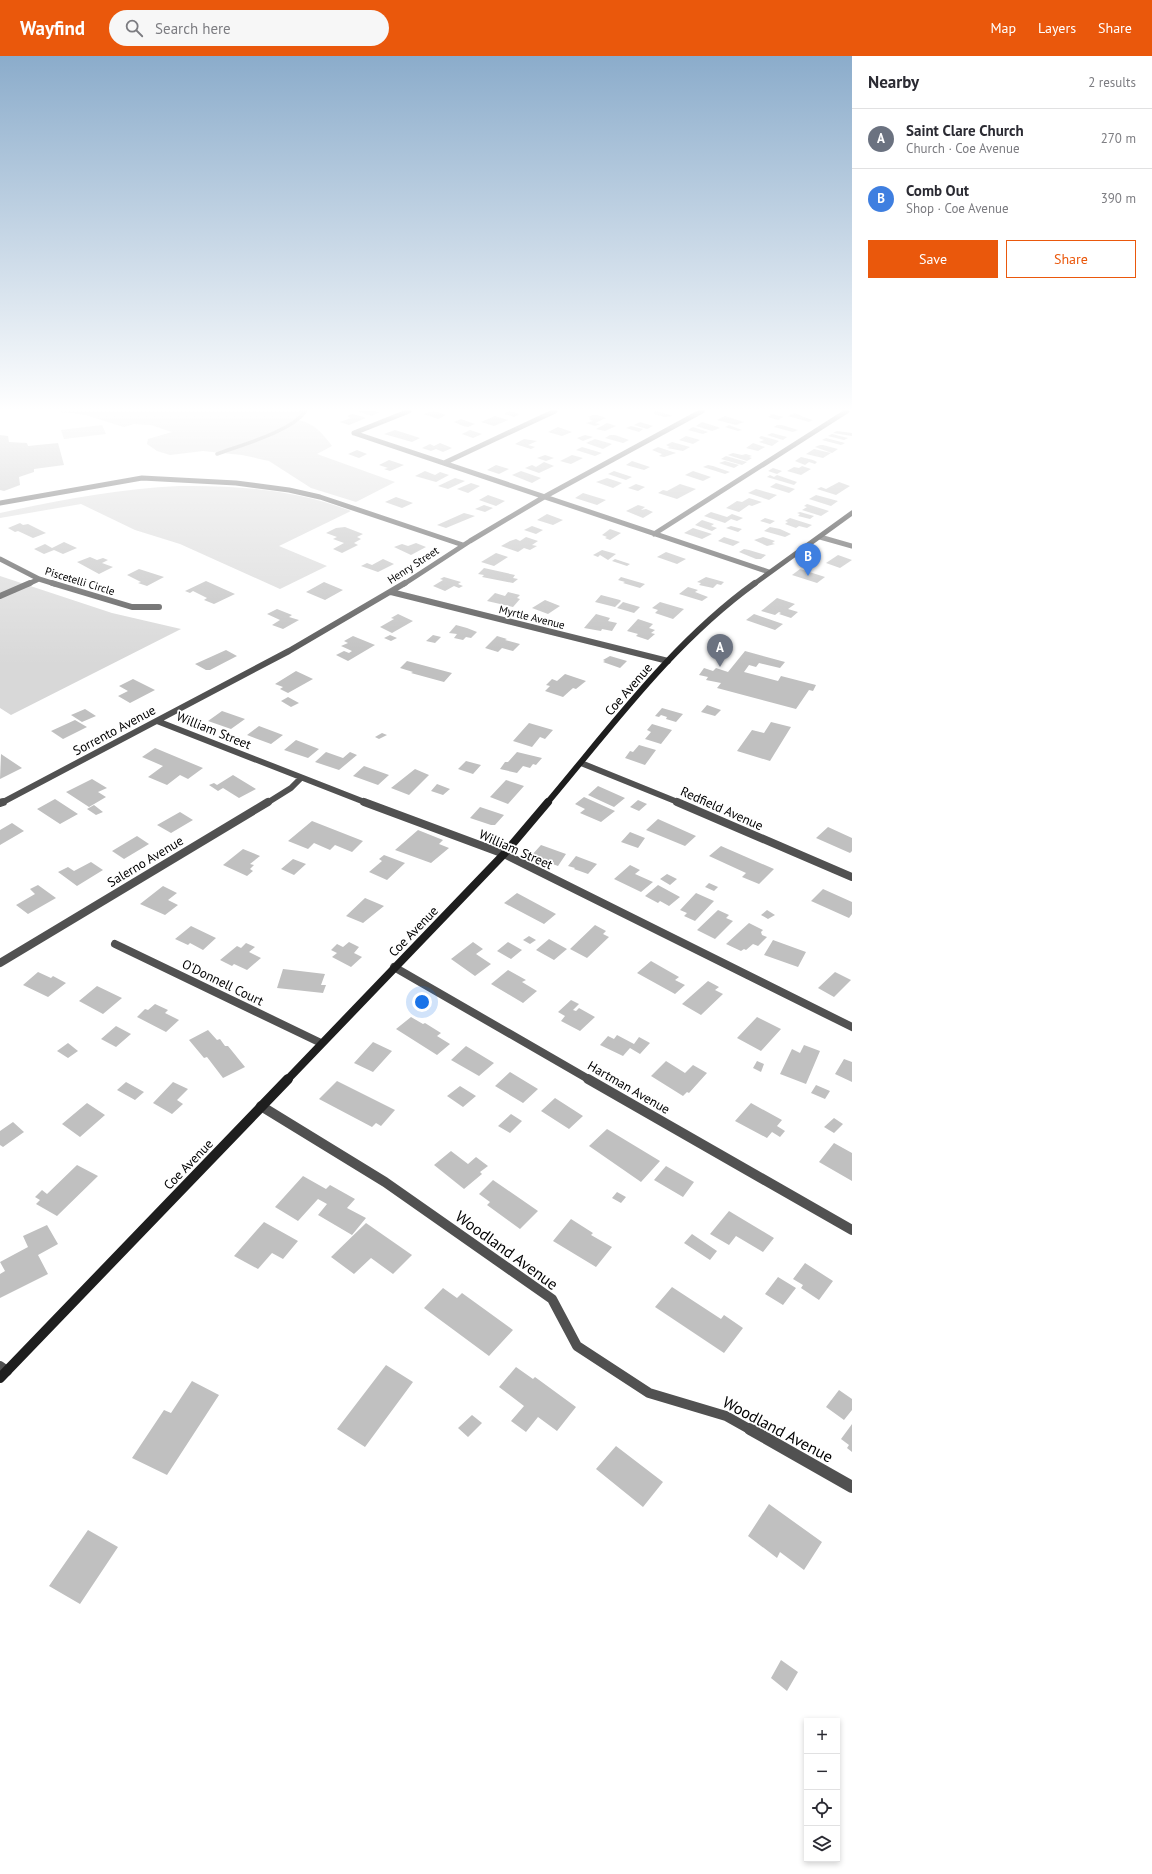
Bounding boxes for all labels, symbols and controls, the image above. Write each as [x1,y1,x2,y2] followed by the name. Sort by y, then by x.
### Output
[109,10,389,46] search box
[20,16,85,40] text: Wayfind
[123,17,145,39] icon: search
[155,19,231,38] text: Search here
[990,19,1016,37] text: Map
[1038,19,1076,37] text: Layers
[1098,19,1132,37] text: Share
[868,71,919,93] text: Nearby
[1088,74,1136,91] text: 2 results
[906,121,1024,140] text: Saint Clare Church
[877,130,885,147] text: A
[1101,130,1136,147] text: 270 m
[906,140,1020,157] text: Church · Coe Avenue
[906,181,969,200] text: Comb Out
[877,190,885,207] text: B
[1101,190,1136,207] text: 390 m
[906,200,1009,217] text: Shop · Coe Avenue
[868,240,998,278] button: Save
[1006,240,1136,278] button: Share
[385,543,442,587] street label: Henry Street
[795,543,821,576] pin: B
[43,564,117,598] street label: Piscetelli Circle
[498,602,567,632] street label: Myrtle Avenue
[707,634,733,667] pin: A
[601,660,656,719] street label: Coe Avenue
[70,702,159,759] street label: Sorrento Avenue
[174,708,254,753] street label: William Street
[678,783,766,834] street label: Redfield Avenue
[476,826,556,874] street label: William Street
[104,832,186,891] street label: Salerno Avenue
[385,902,442,960] street label: Coe Avenue
[179,955,267,1010] street label: O'Donnell Court
[412,992,432,1012] your location
[585,1057,673,1118] street label: Hartman Avenue
[160,1135,217,1193] street label: Coe Avenue
[452,1206,562,1294] street label: Woodland Avenue
[719,1392,837,1466] street label: Woodland Avenue
[804,1718,840,1862] map controls
[804,1718,840,1754] button: +
[804,1754,840,1790] button: −
[804,1790,840,1826] button: locate
[804,1826,840,1862] button: layers

